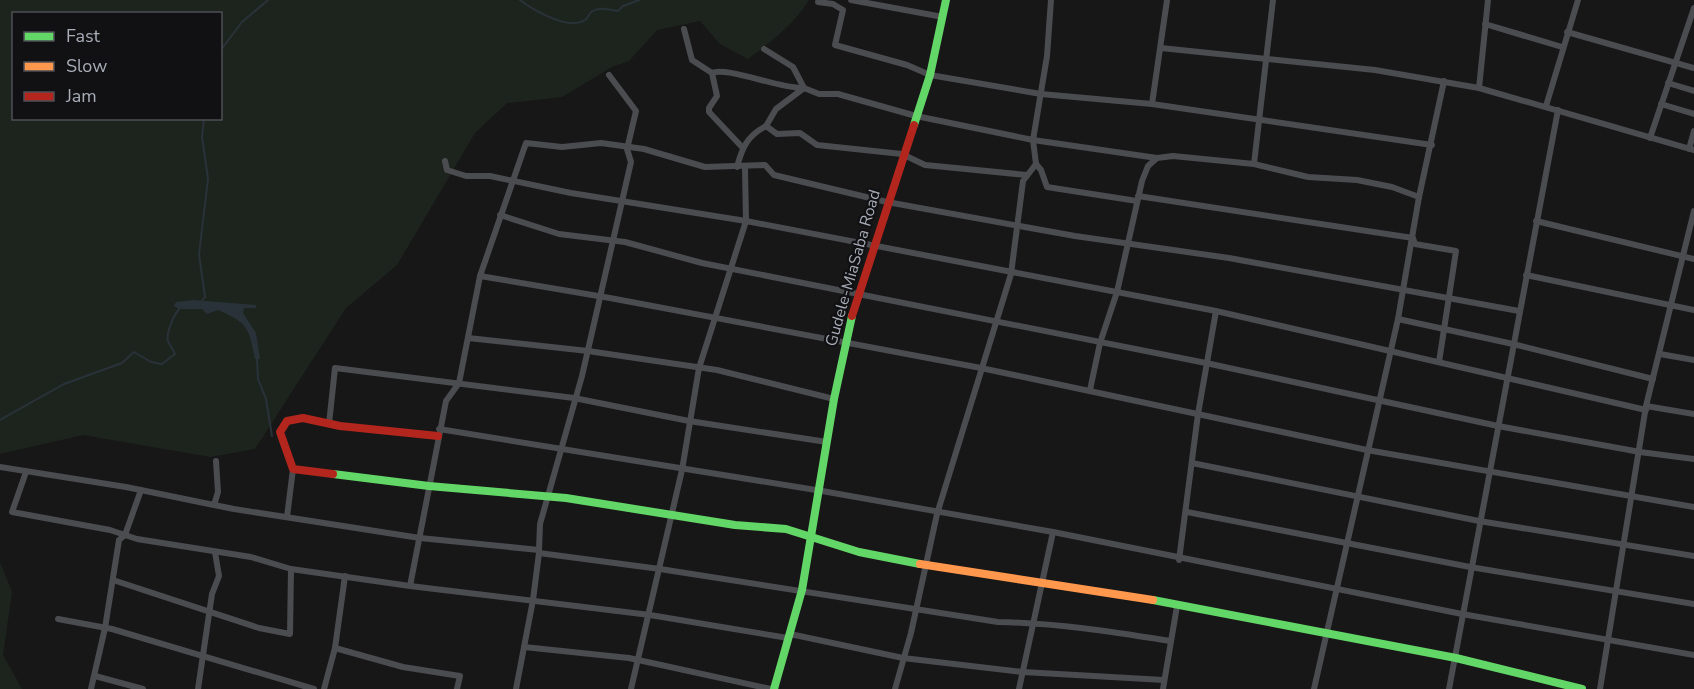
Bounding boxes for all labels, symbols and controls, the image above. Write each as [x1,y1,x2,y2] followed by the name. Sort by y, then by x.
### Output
[12,12,222,120] legend
[66,24,101,48] text: Fast
[66,54,107,78] text: Slow
[65,84,97,108] text: Jam
[820,187,886,349] street label: Gudele-MiaSaba Road

